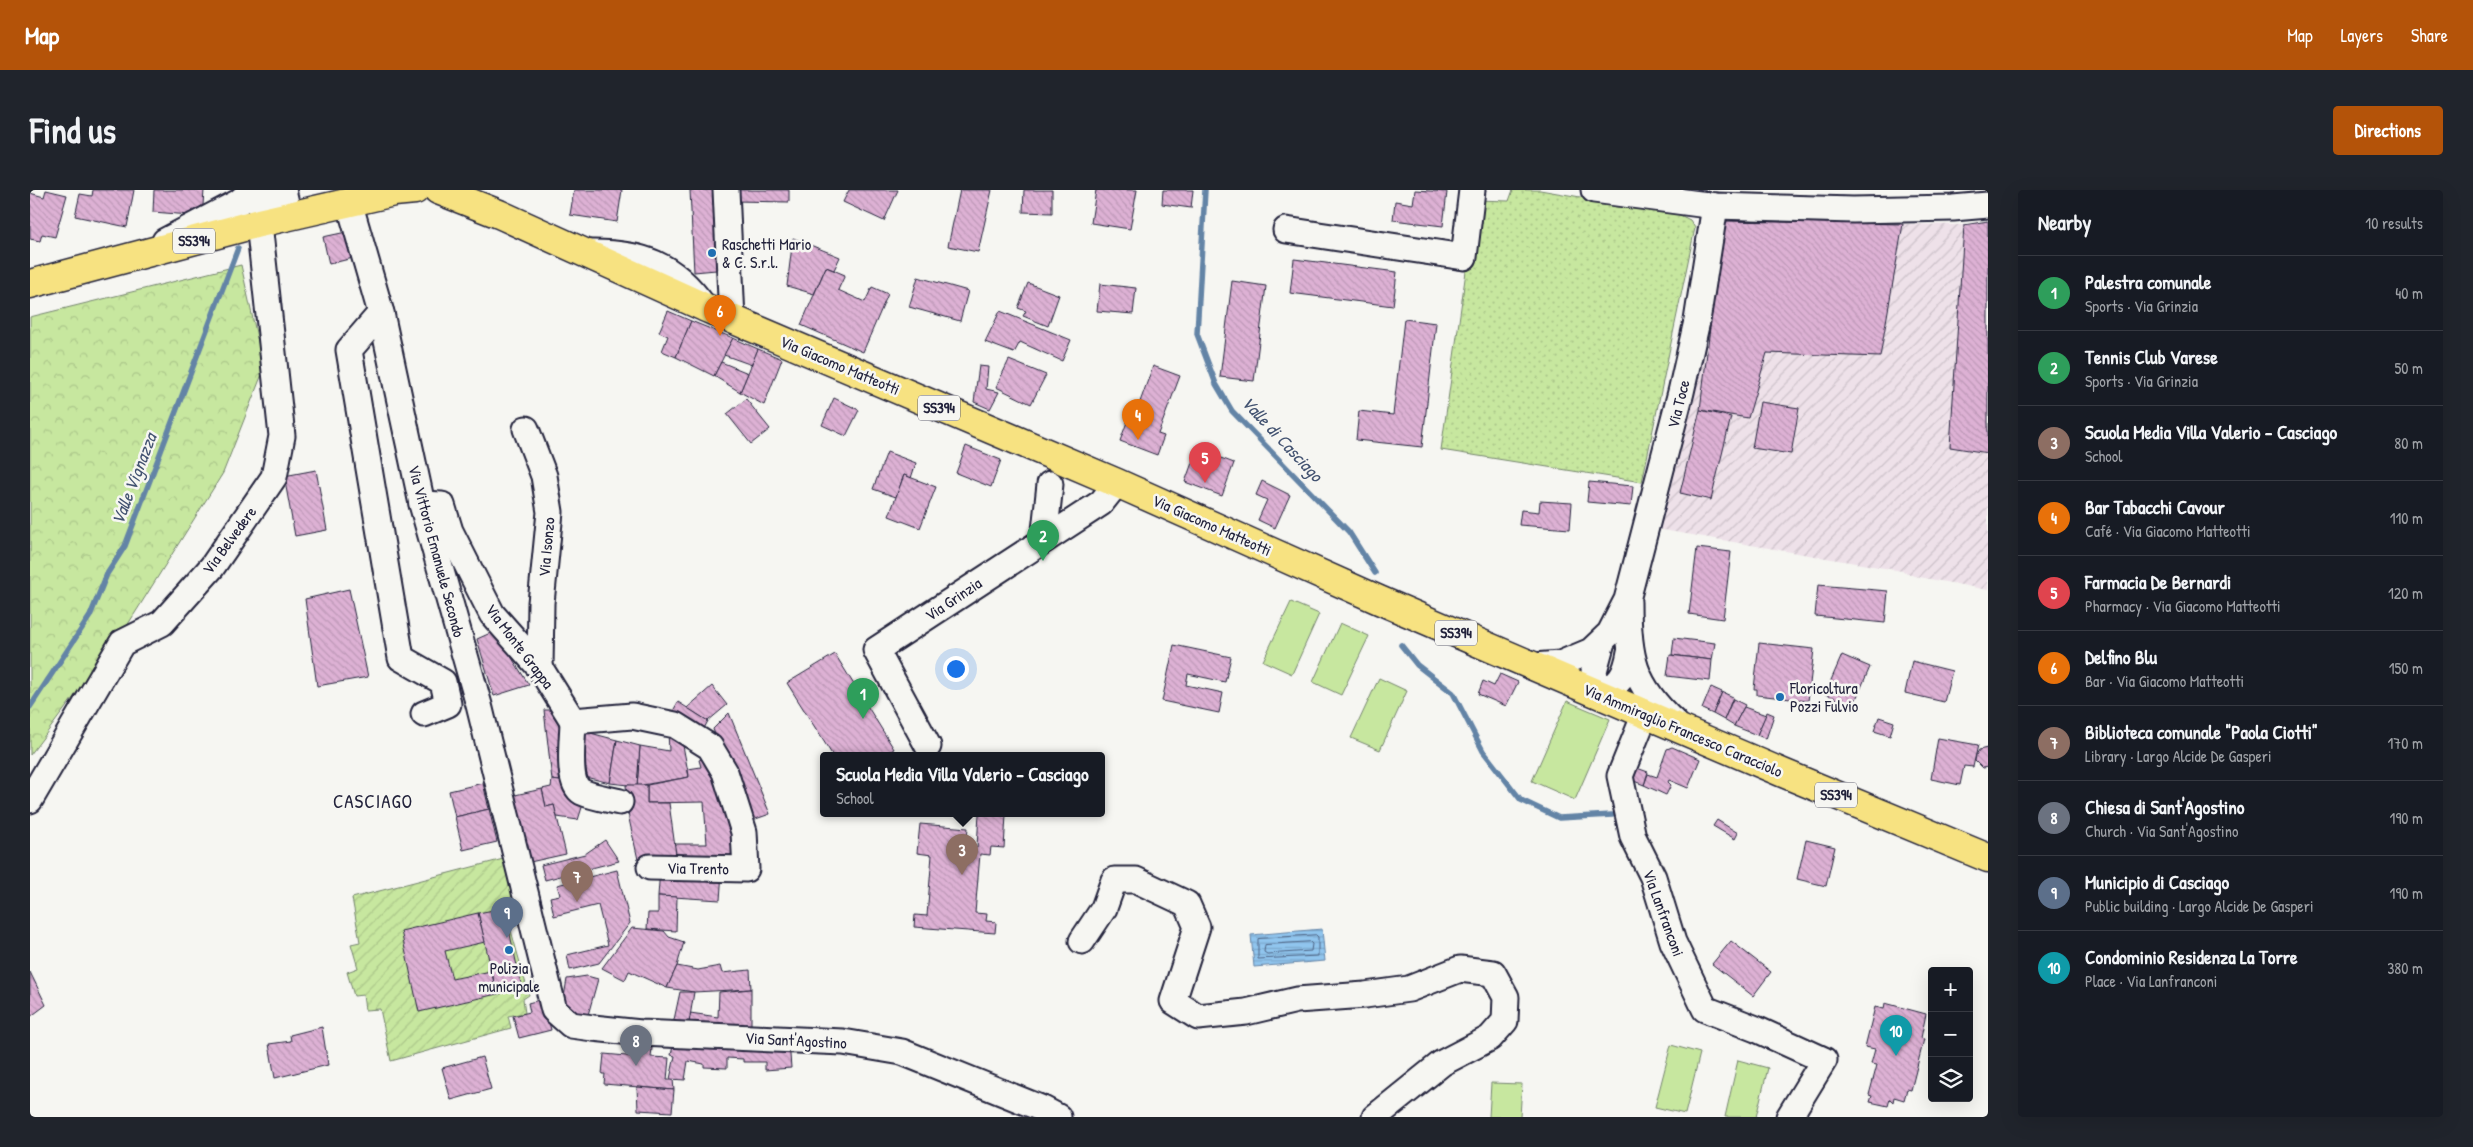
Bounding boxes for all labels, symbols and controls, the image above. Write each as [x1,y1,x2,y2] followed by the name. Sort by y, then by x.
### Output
[25,19,59,51] text: Map
[2287,23,2313,48] text: Map
[2341,23,2383,48] text: Layers
[2411,23,2448,48] text: Share
[2333,106,2443,155] button: Directions
[30,107,116,154] text: Find us
[2038,208,2091,237] text: Nearby
[2365,212,2423,234] text: 10 results
[173,228,215,254] road number: SS394
[722,233,812,273] place label: Raschetti Mario & C. S.r.l.
[706,247,718,259] marker: Raschetti Mario & C. S.r.l.
[2085,269,2211,295] text: Palestra comunale
[2051,282,2057,304] text: 1
[2395,282,2423,304] text: 40 m
[704,295,736,336] pin: 6
[2085,295,2198,317] text: Sports · Via Grinzia
[777,330,903,400] street label: Via Giacomo Matteotti
[2085,344,2218,370] text: Tennis Club Varese
[2050,357,2058,379] text: 2
[2395,357,2423,379] text: 50 m
[2085,370,2198,392] text: Sports · Via Grinzia
[1661,377,1695,430] street label: Via Toce
[1236,390,1330,488] water label: Valle di Casciago
[918,396,960,420] road number: SS394
[1122,399,1154,440] pin: 4
[2085,419,2337,445] text: Scuola Media Villa Valerio - Casciago
[105,428,163,528] water label: Valle Vignazza
[2050,432,2058,454] text: 3
[2394,432,2423,454] text: 80 m
[1189,442,1221,483] pin: 5
[2085,445,2122,467] text: School
[403,463,471,640] street label: Via Vittorio Emanuele Secondo
[1149,489,1275,561] street label: Via Giacomo Matteotti
[2085,494,2225,520] text: Bar Tabacchi Cavour
[197,501,262,578] street label: Via Belvedere
[2051,507,2057,529] text: 4
[2390,507,2423,529] text: 110 m
[532,516,560,578] street label: Via Isonzo
[1027,520,1059,561] pin: 2
[2085,520,2251,542] text: Café · Via Giacomo Matteotti
[2085,569,2231,595] text: Farmacia De Bernardi
[920,572,986,626] street label: Via Grinzia
[2051,582,2057,604] text: 5
[2388,582,2423,604] text: 120 m
[2085,595,2280,617] text: Pharmacy · Via Giacomo Matteotti
[481,599,559,693] street label: Via Monte Grappa
[1435,620,1477,646] road number: SS394
[2085,644,2157,670] text: Delfino Blu
[943,656,969,682] your location
[2051,657,2057,679] text: 6
[2389,657,2423,679] text: 150 m
[2085,670,2244,692] text: Bar · Via Giacomo Matteotti
[1789,677,1859,717] place label: Floricoltura Pozzi Fulvio
[847,678,879,719] pin: 1
[1580,678,1787,782] street label: Via Ammiraglio Francesco Caracciolo
[1774,691,1786,703] marker: Floricoltura Pozzi Fulvio
[2085,719,2318,745] text: Biblioteca comunale "Paola Ciotti"
[2050,732,2058,754] text: 7
[2388,732,2423,754] text: 170 m
[2085,745,2272,767] text: Library · Largo Alcide De Gasperi
[820,752,1105,817] popup
[836,761,1089,787] text: Scuola Media Villa Valerio - Casciago
[1815,782,1857,808] road number: SS394
[836,787,874,809] text: School
[333,788,413,814] district label: CASCIAGO
[2085,794,2245,820] text: Chiesa di Sant'Agostino
[2051,807,2057,829] text: 8
[2390,807,2423,829] text: 190 m
[2085,820,2238,842] text: Church · Via Sant'Agostino
[946,834,978,875] pin: 3
[667,856,730,880] street label: Via Trento
[561,861,593,902] pin: 7
[1638,867,1690,959] street label: Via Lanfranconi
[2085,869,2229,895] text: Municipio di Casciago
[2051,882,2057,904] text: 9
[2390,882,2423,904] text: 190 m
[2085,895,2313,917] text: Public building · Largo Alcide De Gasperi
[491,897,523,938] pin: 9
[503,944,515,956] marker: Polizia municipale
[2085,944,2298,970] text: Condominio Residenza La Torre
[478,957,540,997] place label: Polizia municipale
[2048,957,2060,979] text: 10
[2387,957,2423,979] text: 380 m
[1928,967,1973,1102] map controls
[1928,967,1973,1012] button: +
[2085,970,2217,992] text: Place · Via Lanfranconi
[1928,1012,1973,1057] button: −
[1880,1015,1912,1056] pin: 10
[620,1025,652,1066] pin: 8
[745,1026,848,1054] street label: Via Sant'Agostino
[1928,1057,1973,1102] button: layers

